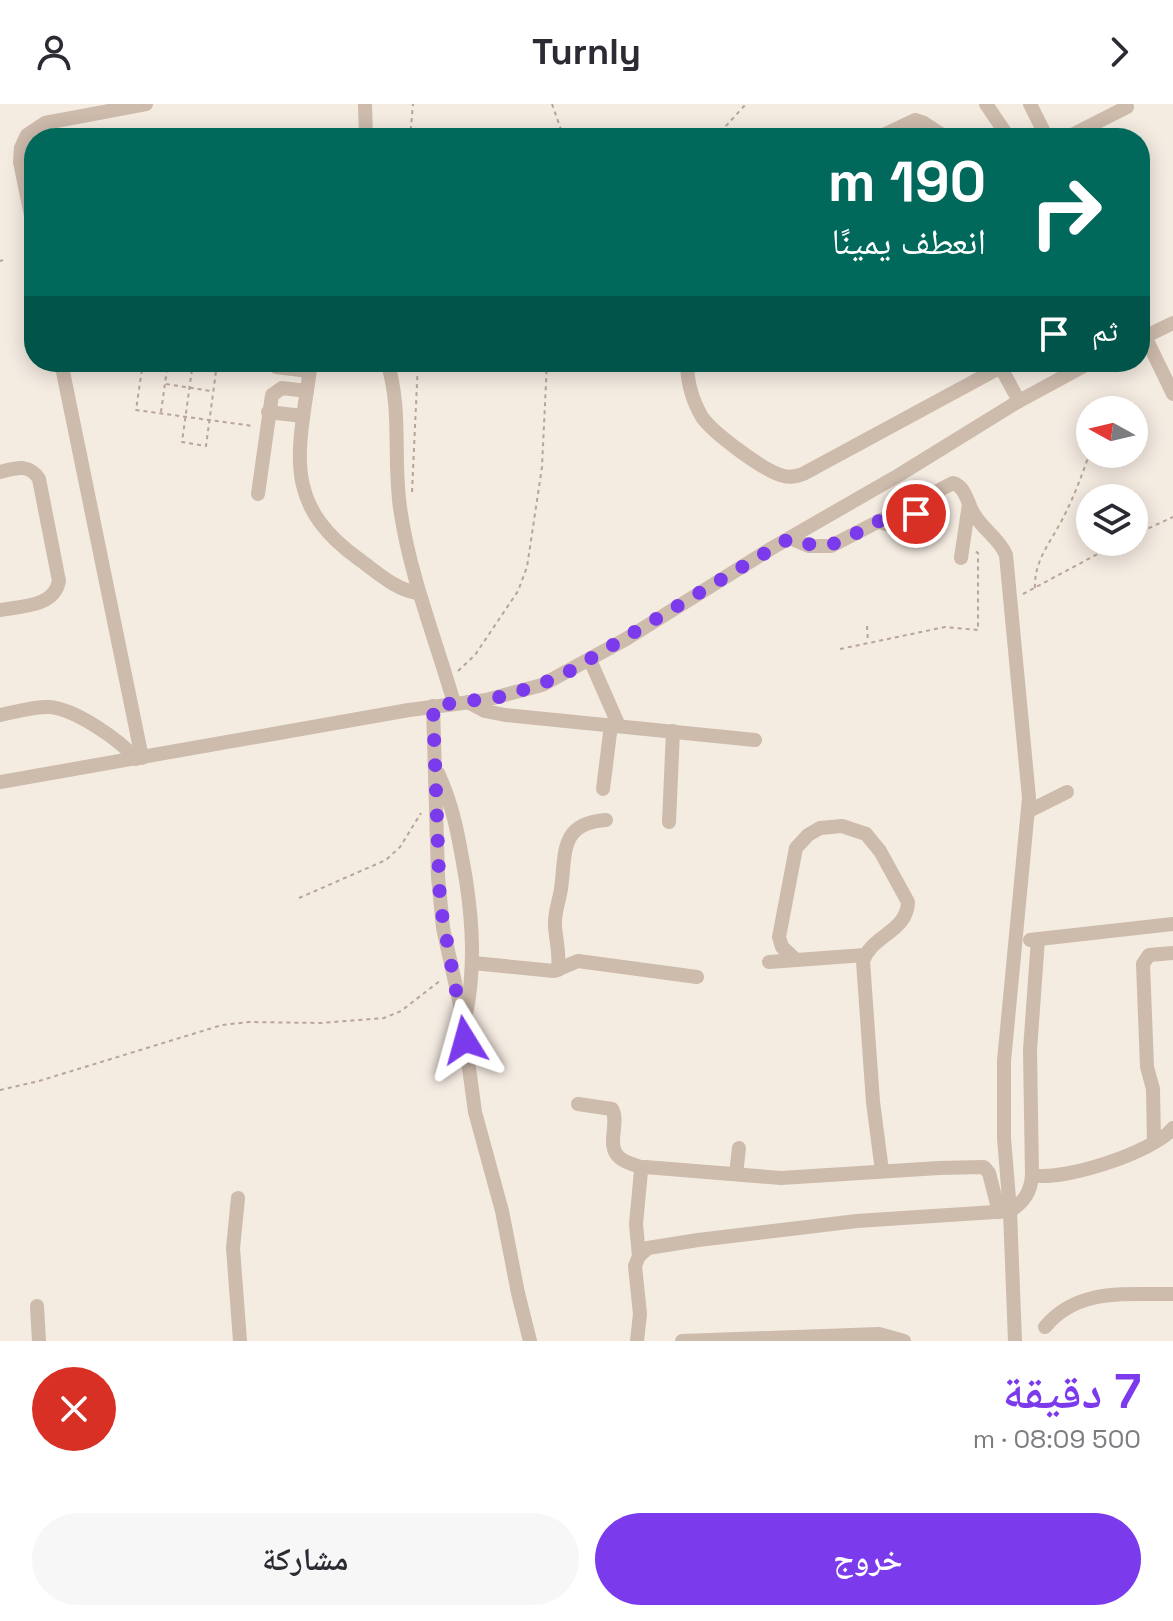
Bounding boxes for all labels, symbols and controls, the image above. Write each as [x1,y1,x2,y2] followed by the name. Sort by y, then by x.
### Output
[532,29,641,75] text: Turnly
[32,30,76,74] icon: person
[1097,30,1141,74] icon: forward
[828,146,986,217] text: 190 m
[1014,160,1118,264] icon: right
[832,219,986,265] text: انعطف يمينًا
[1092,311,1118,350] text: ثم
[1032,312,1076,356] icon: arrive
[1076,396,1148,468] north arrow
[1076,396,1148,556] map controls
[882,480,950,548] pin
[1076,484,1148,556] button: layers
[894,492,938,536] icon: arrive
[423,998,507,1082] position arrow
[1002,1361,1141,1422] text: 7 دقيقة
[32,1367,116,1451] button: close
[973,1422,1141,1456] text: 500 m · 08:09
[32,1513,579,1605] button: مشاركة
[595,1513,1141,1605] button: خروج

